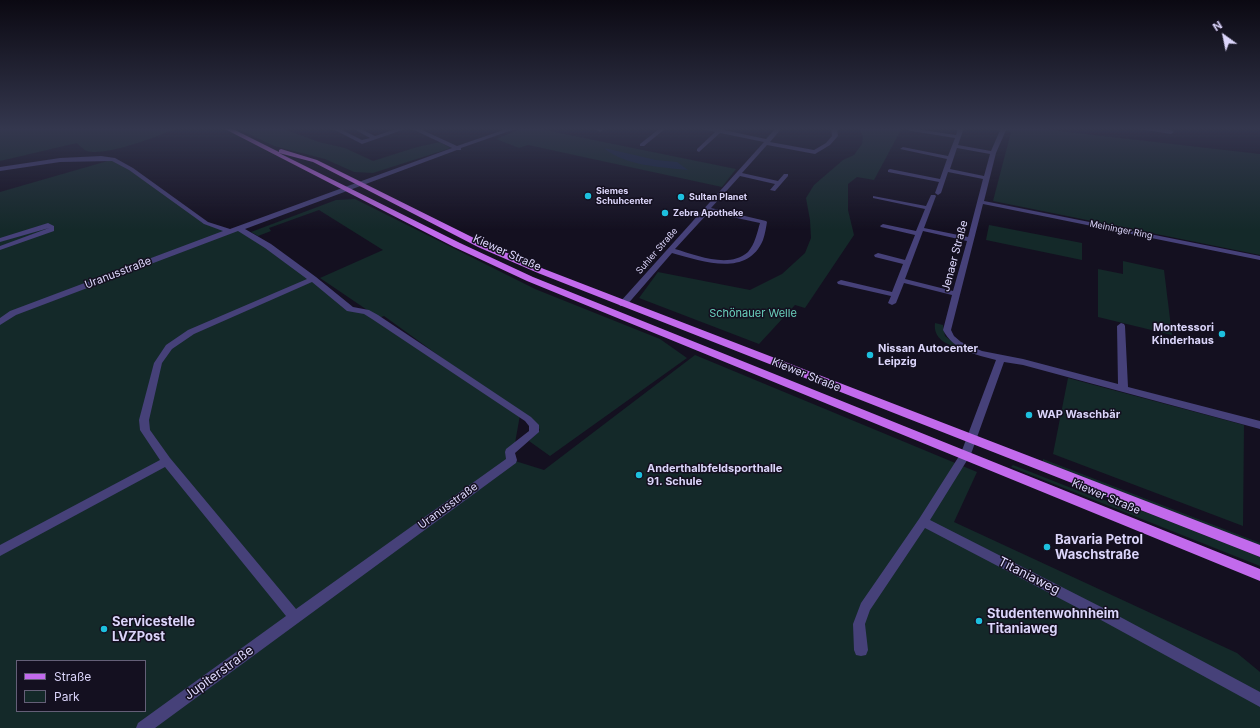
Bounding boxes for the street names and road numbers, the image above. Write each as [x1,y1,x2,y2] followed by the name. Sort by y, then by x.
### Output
[939,219,971,293] street label: Jenaer Straße
[1089,219,1153,241] street label: Meininger Ring
[634,226,680,276] street label: Suhler Straße
[471,232,543,274] street label: Kiewer Straße
[83,254,153,292] street label: Uranusstraße
[770,355,842,395] street label: Kiewer Straße
[1070,477,1142,517] street label: Kiewer Straße
[416,480,480,532] street label: Uranusstraße
[996,554,1062,598] street label: Titaniaweg
[181,643,257,703] street label: Jupiterstraße

